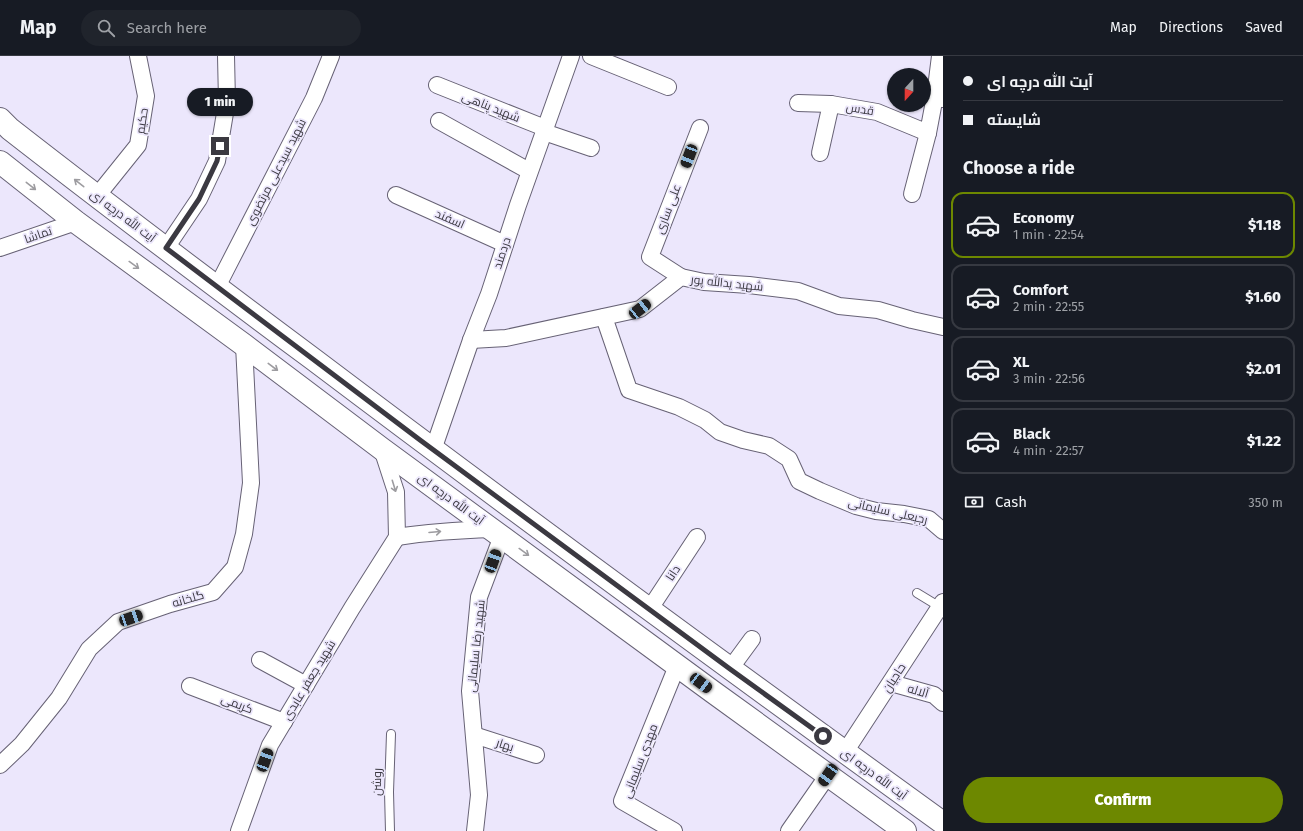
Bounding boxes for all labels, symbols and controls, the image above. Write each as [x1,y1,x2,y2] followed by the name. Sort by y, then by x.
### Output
[81,10,361,46] search box
[20,16,57,39] text: Map
[95,17,117,39] icon: search
[127,19,207,37] text: Search here
[1110,19,1137,36] text: Map
[1159,19,1223,36] text: Directions
[1245,19,1283,36] text: Saved
[887,68,931,112] north arrow
[887,68,931,112] map controls
[987,73,1093,91] text: آیت الله درچه ای
[187,88,253,116] callout: 1 min
[459,89,522,127] street label: شهید پناهی
[204,94,236,109] text: 1 min
[845,100,875,118] street label: قدس
[133,107,152,135] street label: حکیم
[987,111,1041,129] text: شایسته
[243,116,309,228] street label: شهید سیدعلی مرتضوی
[211,137,229,155] route end
[679,143,699,169] car
[963,157,1075,179] text: Choose a ride
[74,179,85,187] one-way arrow
[25,182,36,191] one-way arrow
[652,182,684,236] street label: علی ساری
[86,186,160,247] street label: آیت الله درچه ای
[433,206,467,232] street label: اسفند
[965,207,1001,243] icon: car
[1013,209,1074,227] text: Economy
[1248,216,1281,234] text: $1.18
[22,224,54,246] street label: تماشا
[1013,227,1084,242] text: 1 min · 22:54
[490,235,514,271] street label: دردمند
[129,261,140,269] one-way arrow
[689,271,764,296] street label: شهید یدالله پور
[965,279,1001,315] icon: car
[1013,281,1069,299] text: Comfort
[1245,288,1281,306] text: $1.60
[627,297,653,321] car
[1013,299,1084,314] text: 2 min · 22:55
[965,351,1001,387] icon: car
[1013,353,1029,371] text: XL
[1246,360,1281,378] text: $2.01
[267,362,278,371] one-way arrow
[1013,371,1085,386] text: 3 min · 22:56
[965,423,1001,459] icon: car
[1013,425,1050,443] text: Black
[1247,432,1281,450] text: $1.22
[1013,443,1084,458] text: 4 min · 22:57
[414,470,488,530] street label: آیت الله درچه ای
[391,479,398,492] one-way arrow
[963,491,985,513] icon: cash
[995,493,1027,511] text: Cash
[847,495,929,527] street label: رجبعلی سلیمانی
[1248,495,1283,510] text: 350 m
[428,528,441,535] one-way arrow
[483,548,503,574] car
[518,548,529,556] one-way arrow
[663,562,683,583] street label: دانا
[170,588,206,610] street label: گلخانه
[464,599,488,693] street label: شهید رضا سلیمانی
[118,608,144,628] car
[280,637,338,722] street label: شهید جعفر عابدی
[879,661,909,695] street label: حاجیان
[688,671,714,695] car
[906,681,931,701] street label: آلاله
[219,692,255,716] street label: کریمی
[619,722,661,800] street label: مهدی سلیمانی
[814,727,832,745] route start
[493,735,516,754] street label: بهار
[837,745,911,805] street label: آیت الله درچه ای
[255,747,275,773] car
[816,762,840,788] car
[370,768,384,796] street label: روشن
[963,777,1283,823] button: Confirm

